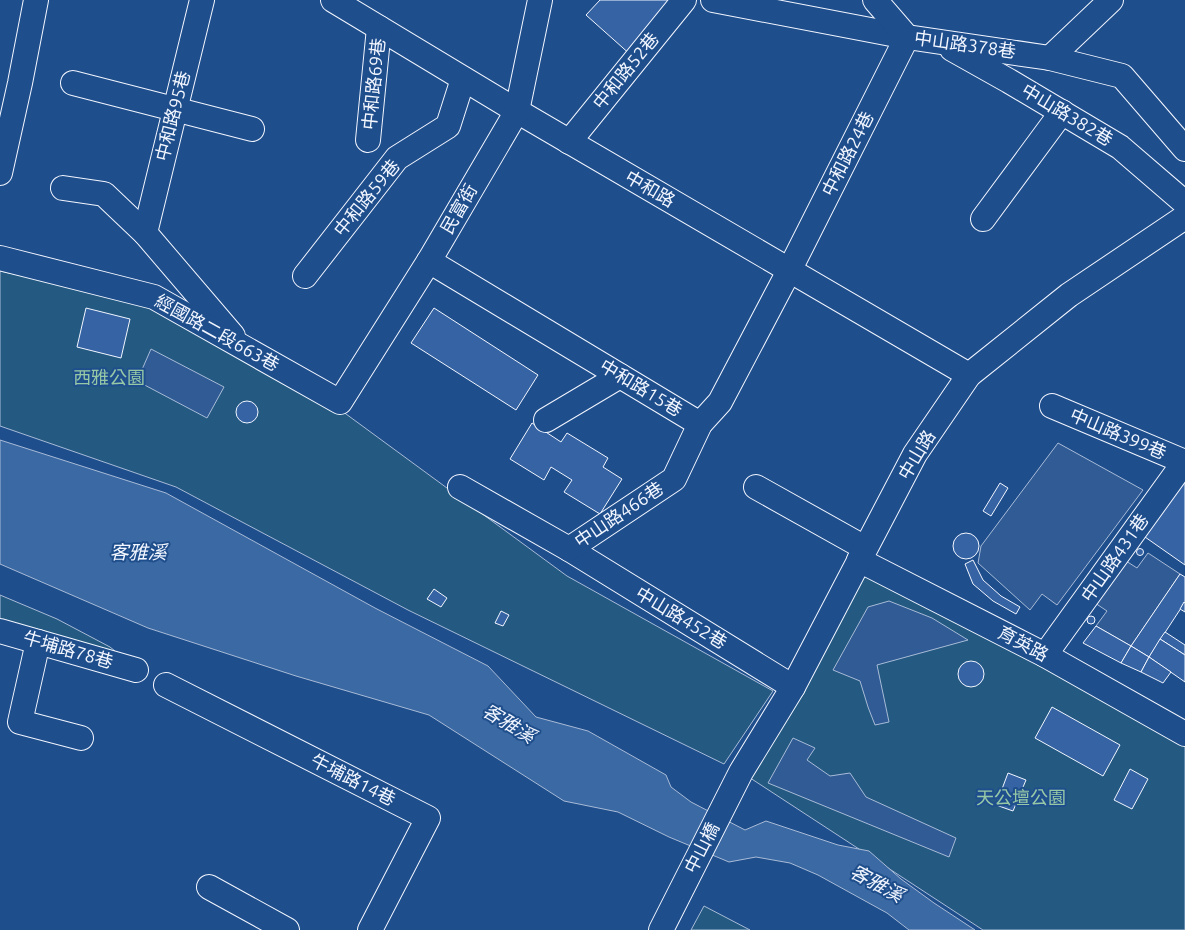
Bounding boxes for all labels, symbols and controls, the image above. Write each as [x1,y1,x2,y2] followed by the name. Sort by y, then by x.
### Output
[913,27,1017,61] street label: 中山路378巷
[588,28,662,113] street label: 中和路52巷
[358,37,388,131] street label: 中和路69巷
[151,69,193,163] street label: 中和路95巷
[1018,79,1117,149] street label: 中山路382巷
[817,108,877,199] street label: 中和路24巷
[329,155,403,240] street label: 中和路59巷
[622,166,679,210] street label: 中和路
[436,180,480,237] street label: 民富街
[152,290,283,374] street label: 經國路二段663巷
[597,355,686,419] street label: 中和路15巷
[73,367,145,387] park label: 西雅公園
[1067,404,1169,462] street label: 中山路399巷
[894,426,939,483] street label: 中山路
[570,477,667,551] street label: 中山路466巷
[1077,510,1152,605] street label: 中山路431巷
[109,541,169,563] water label: 客雅溪
[632,582,731,652] street label: 中山路452巷
[995,622,1052,665] street label: 育英路
[21,627,115,671] street label: 牛埔路78巷
[479,699,542,749] water label: 客雅溪
[308,749,399,809] street label: 牛埔路14巷
[976,787,1066,807] park label: 天公壇公園
[680,819,722,876] street label: 中山橋
[847,860,910,907] water label: 客雅溪

